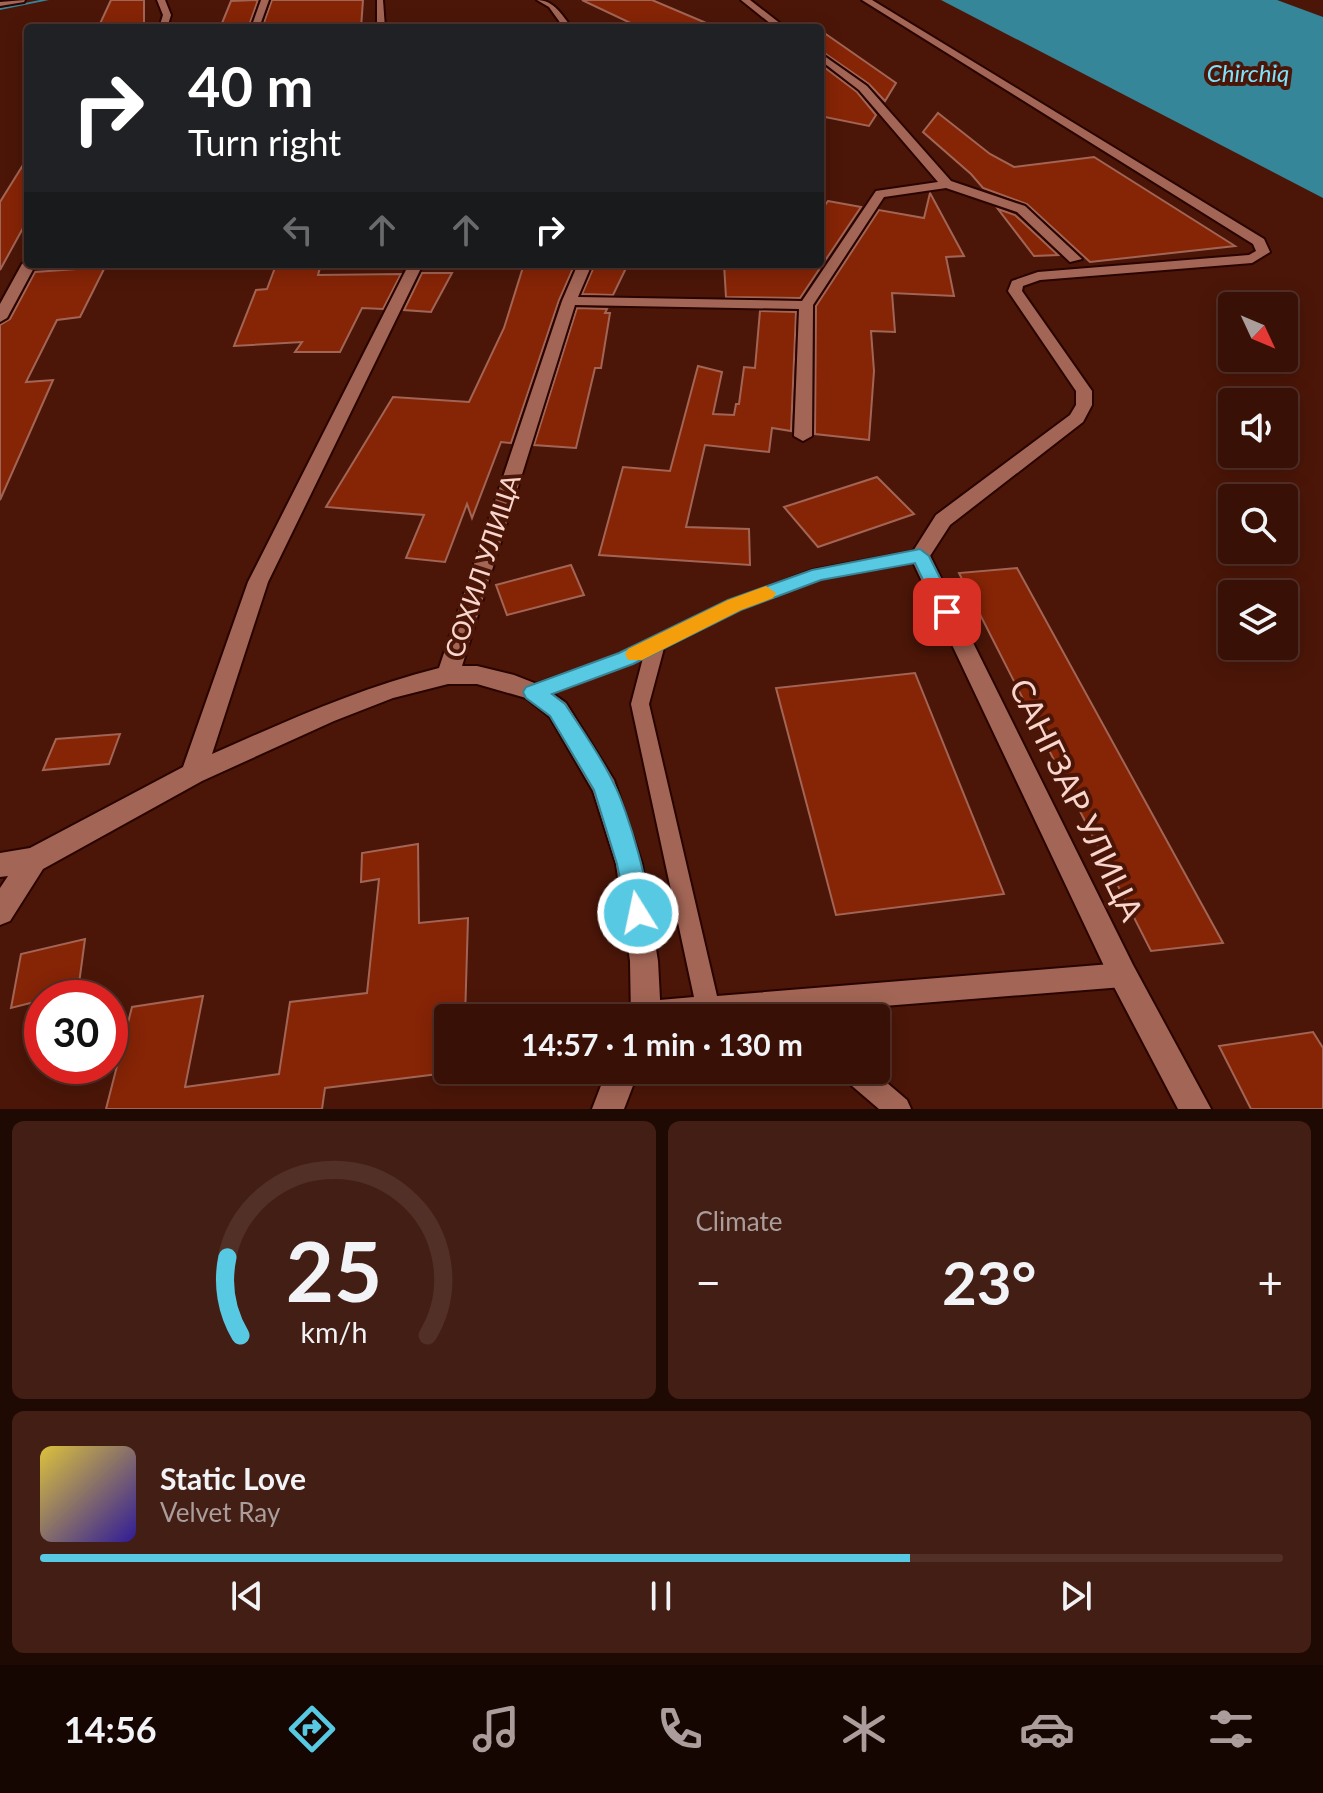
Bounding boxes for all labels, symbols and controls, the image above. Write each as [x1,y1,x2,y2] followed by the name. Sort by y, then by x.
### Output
[188,52,313,119] text: 40 m
[56,56,160,160] icon: right
[1207,58,1289,87] water label: Chirchiq
[188,120,341,164] text: Turn right
[276,208,320,252] icon: left
[360,208,404,252] icon: ahead
[444,208,488,252] icon: ahead
[528,208,572,252] icon: right
[1218,292,1298,372] north arrow
[1218,292,1298,660] map controls
[1218,388,1298,468] button: sound
[437,470,527,661] street label: СОХИЛ УЛИЦА
[1218,484,1298,564] button: search
[913,578,981,646] pin
[1218,580,1298,660] button: layers
[925,590,969,634] icon: arrive
[1002,672,1153,927] street label: САНГЗАР УЛИЦА
[596,871,680,955] position arrow
[24,980,128,1084] speed limit sign: 30
[521,1026,803,1062] text: 14:57 · 1 min · 130 m
[696,1205,782,1237] text: Climate
[286,1220,382,1320] text: 25
[942,1246,1037,1318] text: 23°
[696,1256,721,1308] text: −
[1257,1256,1283,1308] text: +
[300,1315,367,1349] text: km/h
[160,1460,306,1496] text: Static Love
[160,1496,280,1528] text: Velvet Ray
[225,1574,269,1618] icon: previous
[639,1574,683,1618] icon: pause
[1054,1574,1098,1618] icon: next
[284,1701,340,1757] icon: directions
[468,1701,524,1757] icon: music
[652,1701,708,1757] icon: phone
[836,1701,892,1757] icon: climate
[1019,1701,1075,1757] icon: car
[1203,1701,1259,1757] icon: filters
[64,1707,157,1751] text: 14:56

